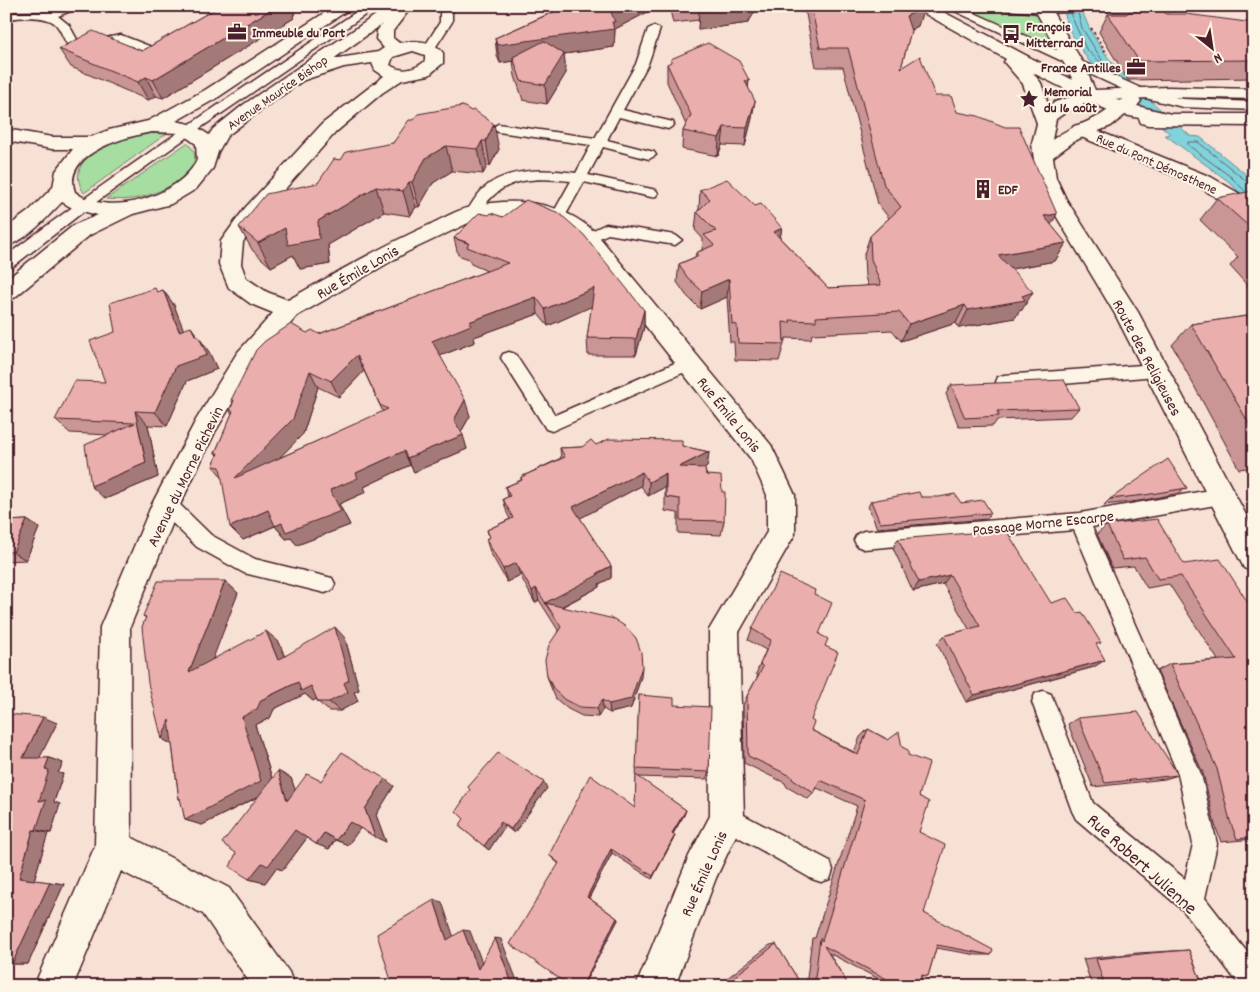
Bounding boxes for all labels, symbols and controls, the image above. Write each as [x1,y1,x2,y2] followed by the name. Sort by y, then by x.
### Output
[1026,18,1084,54] place label: François Mitterrand
[226,21,248,43] office icon: Immeuble du Port
[1188,22,1238,72] north arrow
[1000,23,1022,45] bus stop icon: François Mitterrand
[252,24,346,44] place label: Immeuble du Port
[1209,47,1225,68] text: N
[224,51,333,136] street label: Avenue Maurice Bishop
[1125,56,1147,78] office icon: France Antilles
[1041,59,1121,79] place label: France Antilles
[1044,83,1098,119] place label: Memorial du 16 août
[1018,88,1040,110] place icon: Memorial du 16 août
[1092,129,1220,201] street label: Rue du Pont Démosthene
[972,178,994,200] building icon: EDF
[998,181,1019,201] place label: EDF
[313,240,404,306] street label: Rue Émile Lonis
[1105,296,1186,421] street label: Route des Religieuses
[690,373,766,459] street label: Rue Émile Lonis
[142,403,230,551] street label: Avenue du Morne Pichevin
[971,506,1115,543] street label: Passage Morne Escarpe
[1080,809,1202,923] street label: Rue Robert Julienne
[676,827,735,921] street label: Rue Émile Lonis

